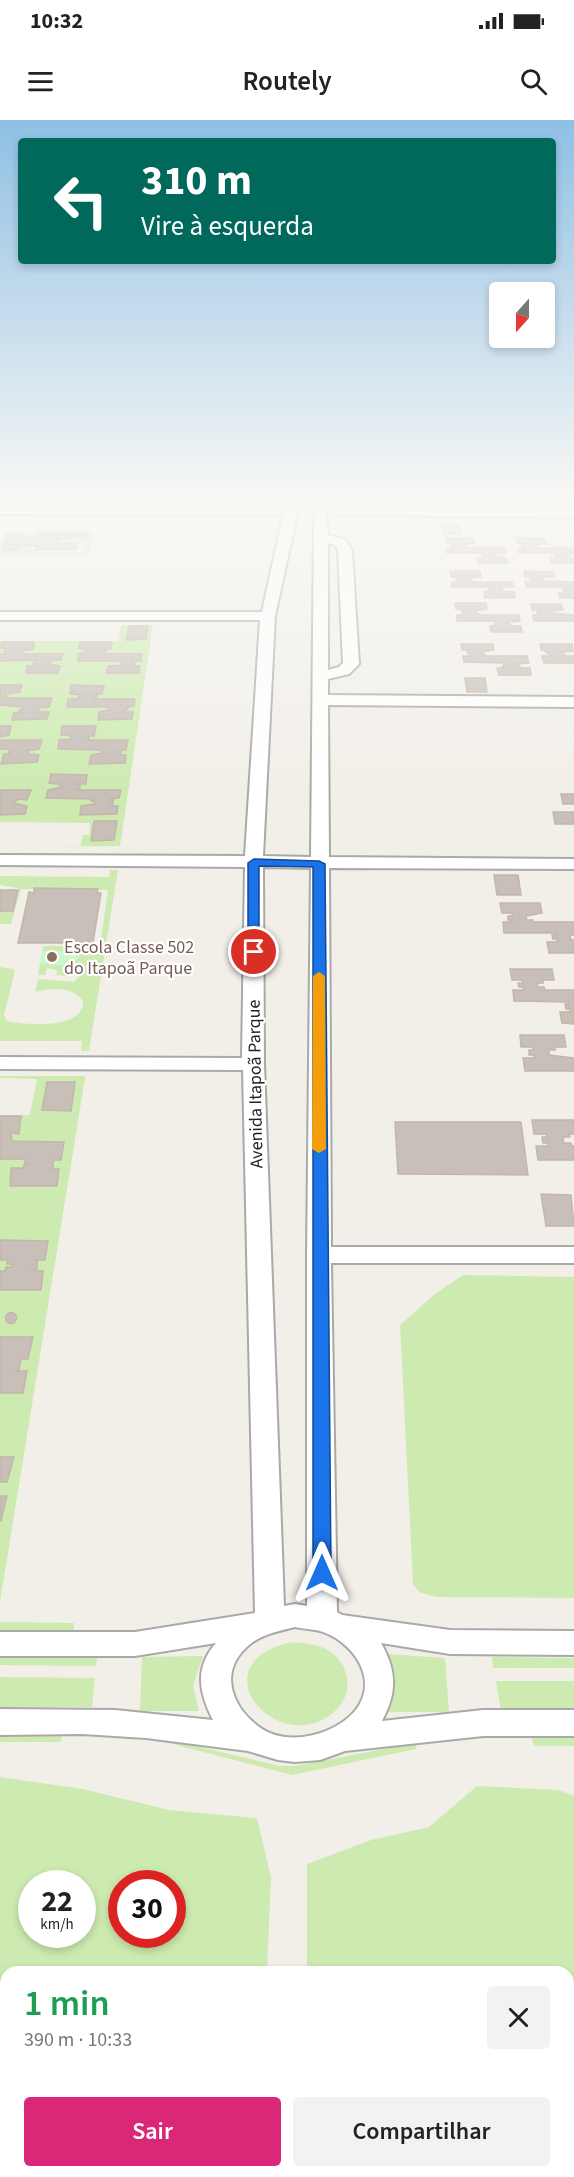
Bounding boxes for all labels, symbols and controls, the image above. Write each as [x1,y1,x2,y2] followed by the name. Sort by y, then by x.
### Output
[30,5,83,37] text: 10:32
[242,62,332,101] text: Routely
[24,65,57,98] icon: menu
[517,65,550,98] icon: search
[141,151,252,211] text: 310 m
[42,162,120,240] icon: left
[141,207,314,246] text: Vire à esquerda
[489,282,555,348] north arrow
[489,282,555,348] map controls
[228,926,279,977] pin
[64,935,194,981] place label: Escola Classe 502 do Itapoã Parque
[237,935,270,968] icon: arrive
[45,950,59,964] marker: Escola Classe 502 do Itapoã Parque
[242,999,269,1169] street label: Avenida Itapoã Parque
[290,1541,354,1605] position arrow
[108,1870,186,1948] speed limit sign: 30
[41,1880,73,1923] text: 22
[40,1914,74,1935] text: km/h
[24,1978,110,2029] text: 1 min
[487,1986,550,2049] button: close
[24,2026,132,2054] text: 390 m · 10:33
[24,2097,281,2166] button: Sair
[293,2097,550,2166] button: Compartilhar

